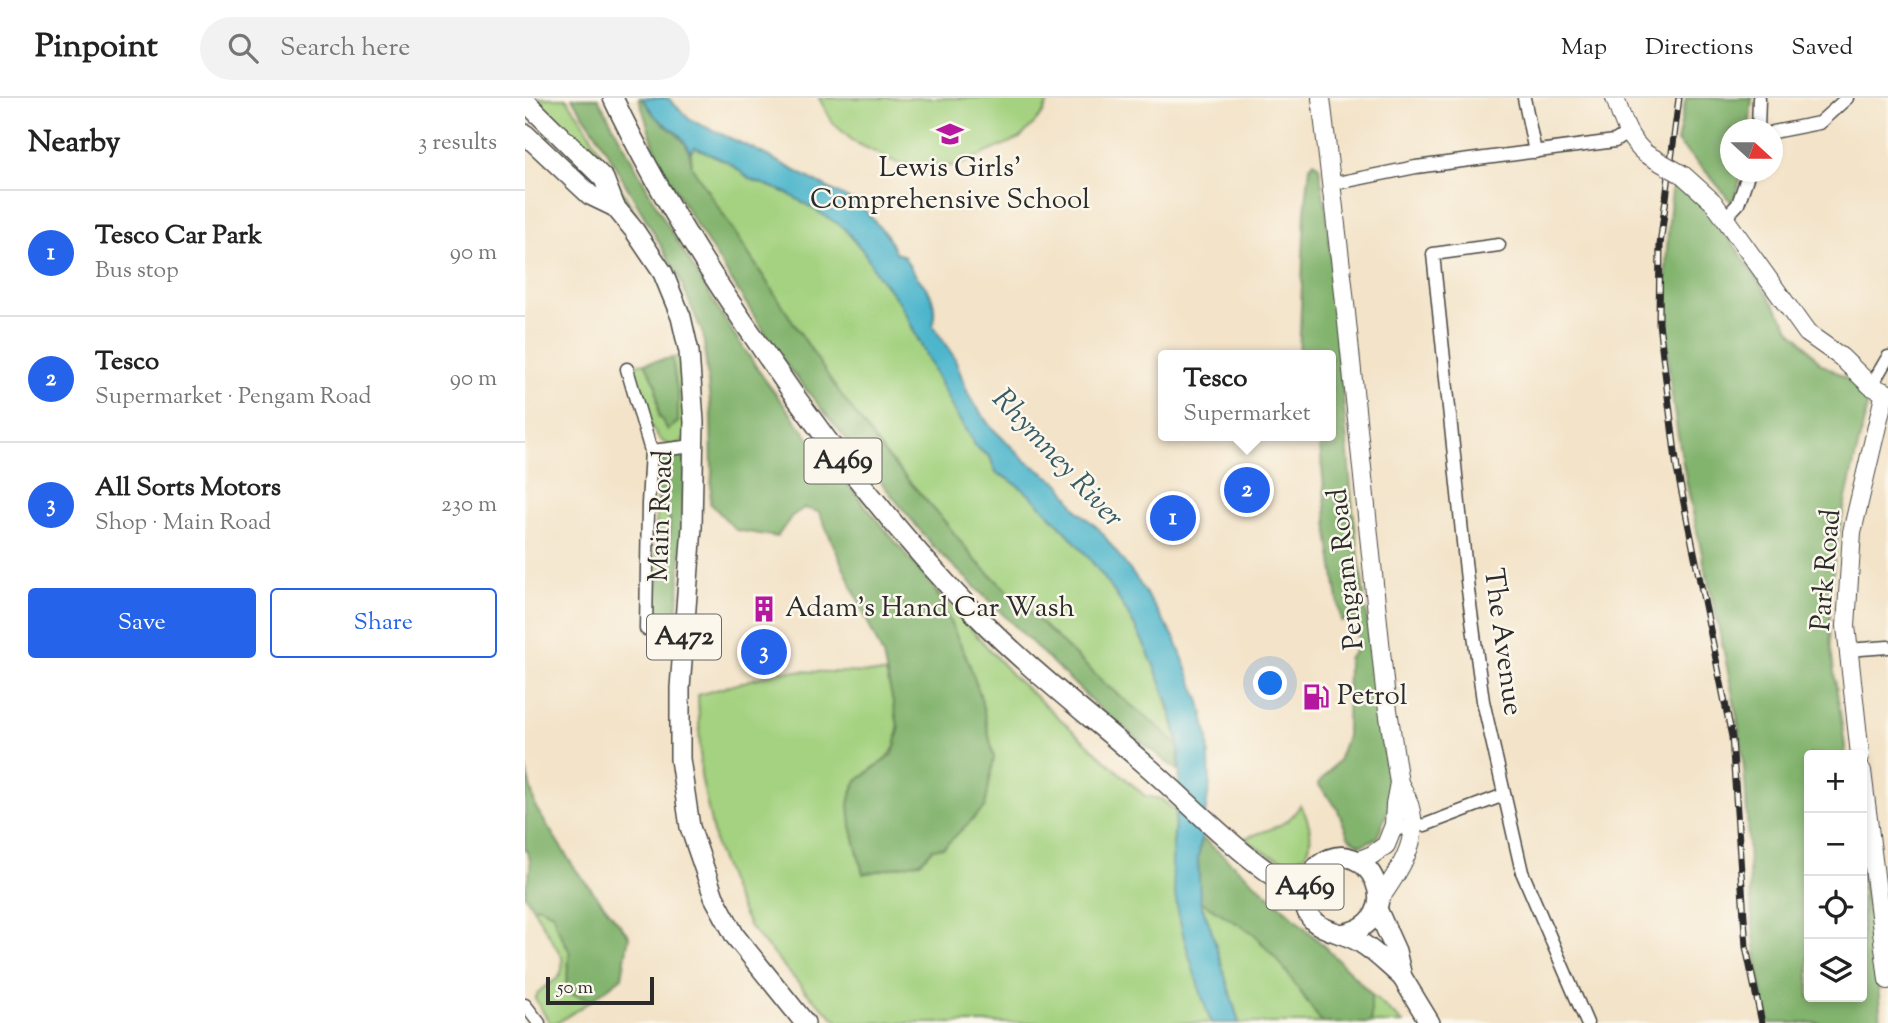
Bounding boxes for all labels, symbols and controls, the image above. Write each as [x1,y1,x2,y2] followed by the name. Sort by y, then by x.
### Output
[200,17,690,80] search box
[35,24,158,72] text: Pinpoint
[224,29,262,67] icon: search
[280,30,410,67] text: Search here
[1561,31,1607,65] text: Map
[1645,31,1753,65] text: Directions
[1791,31,1853,65] text: Saved
[935,119,965,149] school or university icon: Lewis Girls' Comprehensive School
[1720,119,1783,182] north arrow
[28,122,120,165] text: Nearby
[418,127,497,160] text: 3 results
[810,149,1090,221] place label: Lewis Girls' Comprehensive School
[95,218,262,255] text: Tesco Car Park
[47,237,55,270] text: 1
[450,237,497,270] text: 90 m
[95,255,179,288] text: Bus stop
[95,344,159,381] text: Tesco
[1158,350,1336,441] popup
[1183,361,1248,398] text: Tesco
[46,363,56,396] text: 2
[450,363,497,396] text: 90 m
[981,380,1133,539] water label: Rhymney River
[95,381,372,414] text: Supermarket · Pengam Road
[1183,398,1311,431] text: Supermarket
[805,438,881,484] road number: A469
[640,449,684,583] street label: Main Road
[1224,464,1270,516] pin: 2
[95,470,281,507] text: All Sorts Motors
[1319,486,1375,652] street label: Pengam Road
[46,489,56,522] text: 3
[441,489,497,522] text: 230 m
[1150,492,1196,544] pin: 1
[95,507,271,540] text: Shop · Main Road
[1802,507,1852,633] street label: Park Road
[1472,566,1532,718] street label: The Avenue
[28,588,256,658] button: Save
[270,588,497,658] button: Share
[785,589,1075,629] place label: Adam's Hand Car Wash
[749,594,779,624] building icon: Adam's Hand Car Wash
[647,614,721,660] road number: A472
[741,626,787,678] pin: 3
[1253,666,1287,700] your location
[1337,677,1408,717] place label: Petrol
[1301,682,1331,712] fuel station icon: Petrol
[1804,750,1867,1002] map controls
[1804,750,1867,813] button: +
[1804,813,1867,876] button: −
[1267,864,1343,909] road number: A469
[1804,876,1867,939] button: locate
[1804,939,1867,1002] button: layers
[546,974,655,1006] scale bar
[557,975,593,1002] text: 50 m

